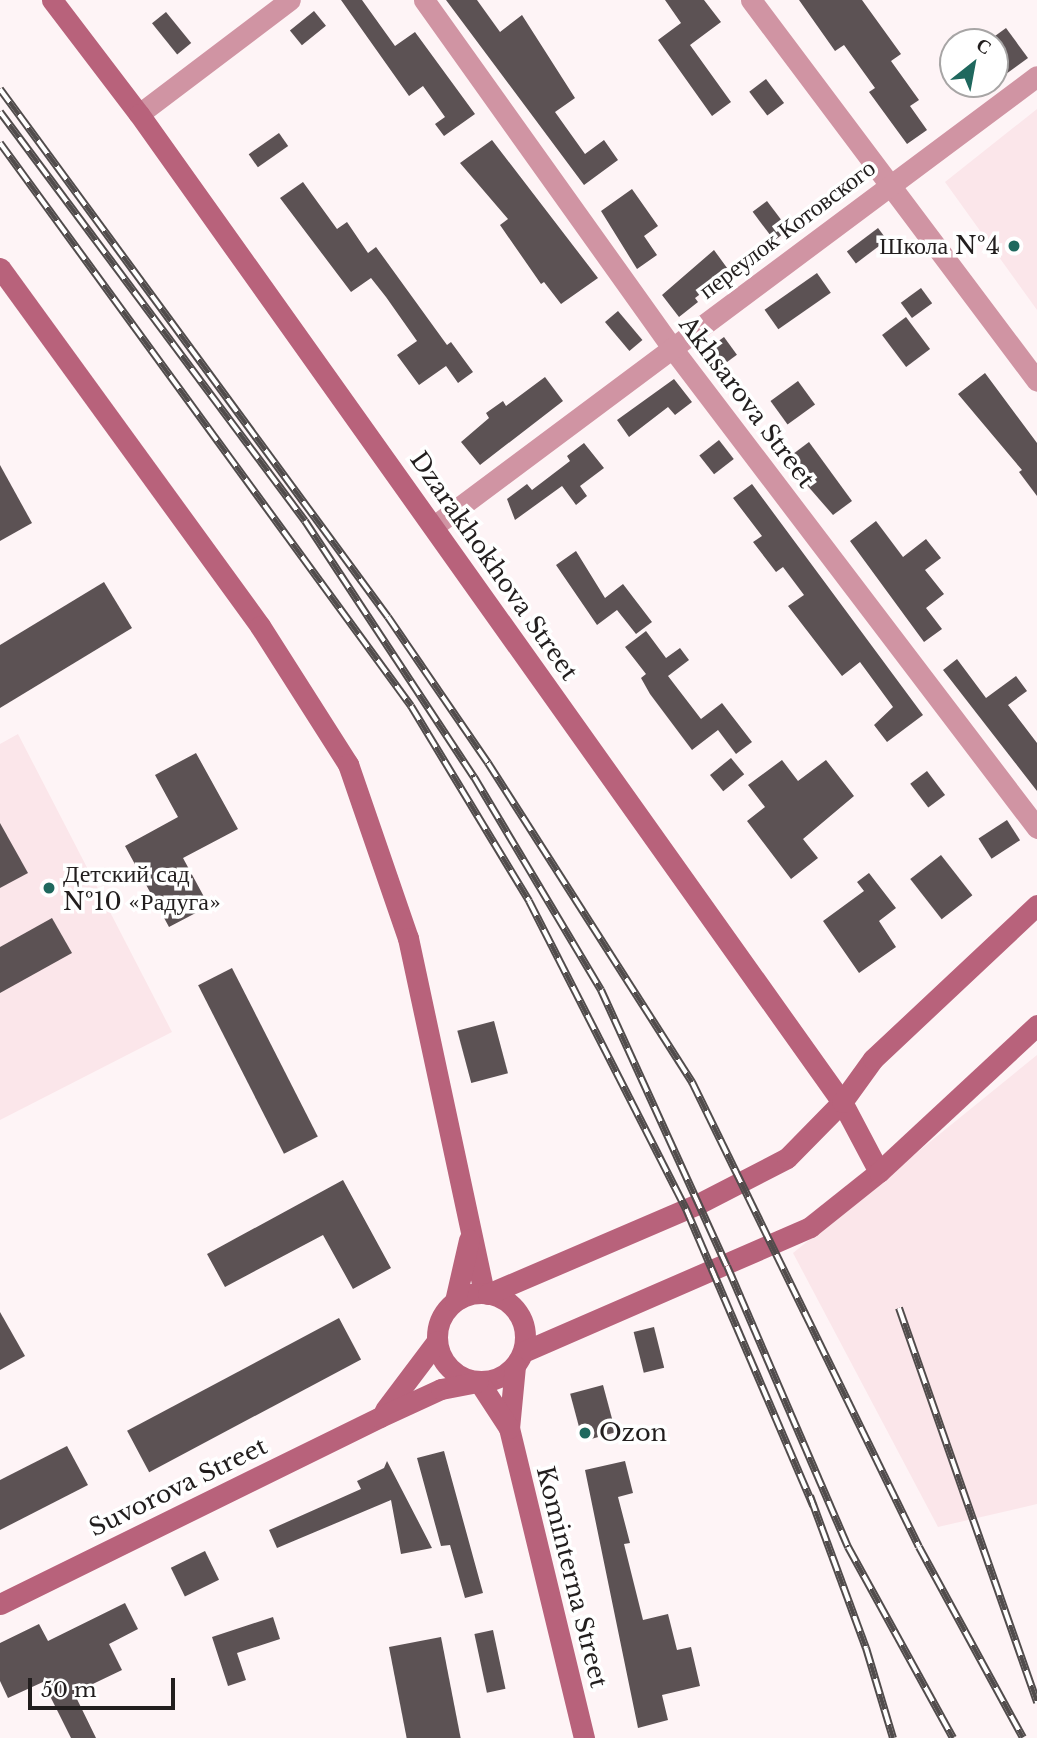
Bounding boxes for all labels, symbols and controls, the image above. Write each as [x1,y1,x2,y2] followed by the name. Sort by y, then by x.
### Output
[939,28,1009,98] north arrow
[972,33,996,60] text: С
[693,153,881,305] street label: переулок Котовского
[879,232,1000,260] place label: Школа №4
[1006,238,1022,254] marker: Школа №4
[673,311,821,493] street label: Akhsarova Street
[404,446,584,686] street label: Dzarakhokhova Street
[63,860,221,916] place label: Детский сад №10 «Радуга»
[41,880,57,896] marker: Детский сад №10 «Радуга»
[599,1419,667,1447] place label: Ozon
[577,1425,593,1441] marker: Ozon
[84,1431,272,1543] street label: Suvorova Street
[531,1463,613,1691] street label: Kominterna Street
[32,1664,178,1708] scale bar
[41,1677,96,1703] text: 50 m

